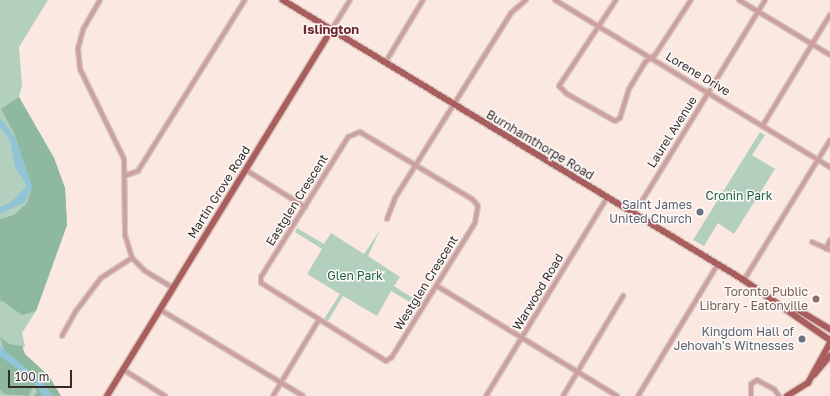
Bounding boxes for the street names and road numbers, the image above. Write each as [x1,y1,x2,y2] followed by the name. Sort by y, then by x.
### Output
[663,49,733,99] street label: Lorene Drive
[644,94,700,170] street label: Laurel Avenue
[484,107,596,183] street label: Burnhamthorpe Road
[185,143,253,241] street label: Martin Grove Road
[263,152,331,248] street label: Eastglen Crescent
[391,233,461,333] street label: Westglen Crescent
[510,251,566,333] street label: Warwood Road

